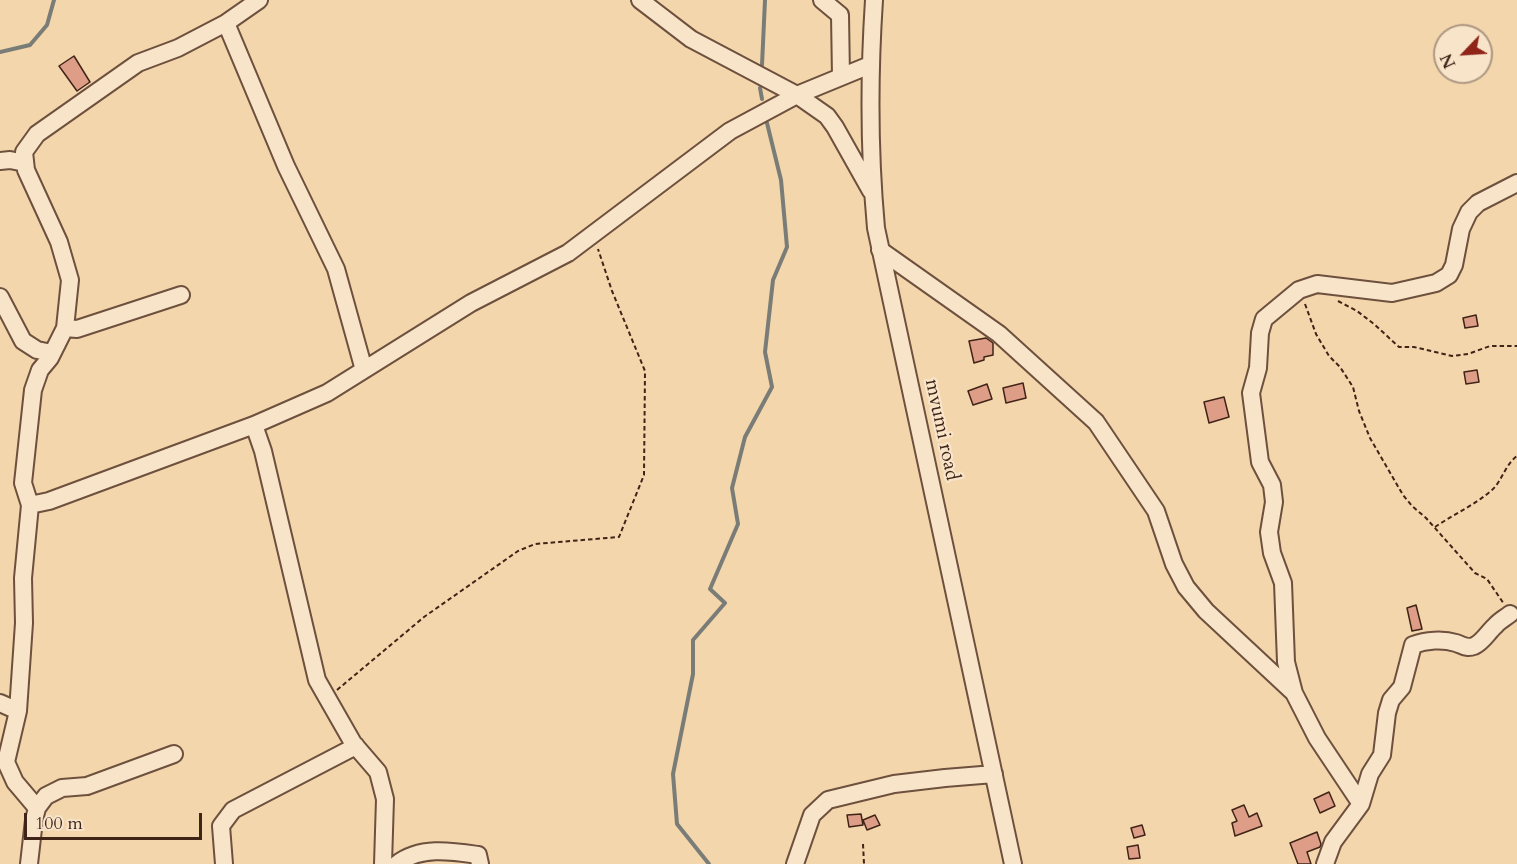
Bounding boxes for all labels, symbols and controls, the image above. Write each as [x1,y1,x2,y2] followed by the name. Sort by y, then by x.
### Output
[1433,24,1493,84] north arrow
[1436,50,1461,72] text: N
[919,377,963,483] street label: mvumi road
[27,801,206,839] scale bar
[35,811,83,836] text: 100 m

